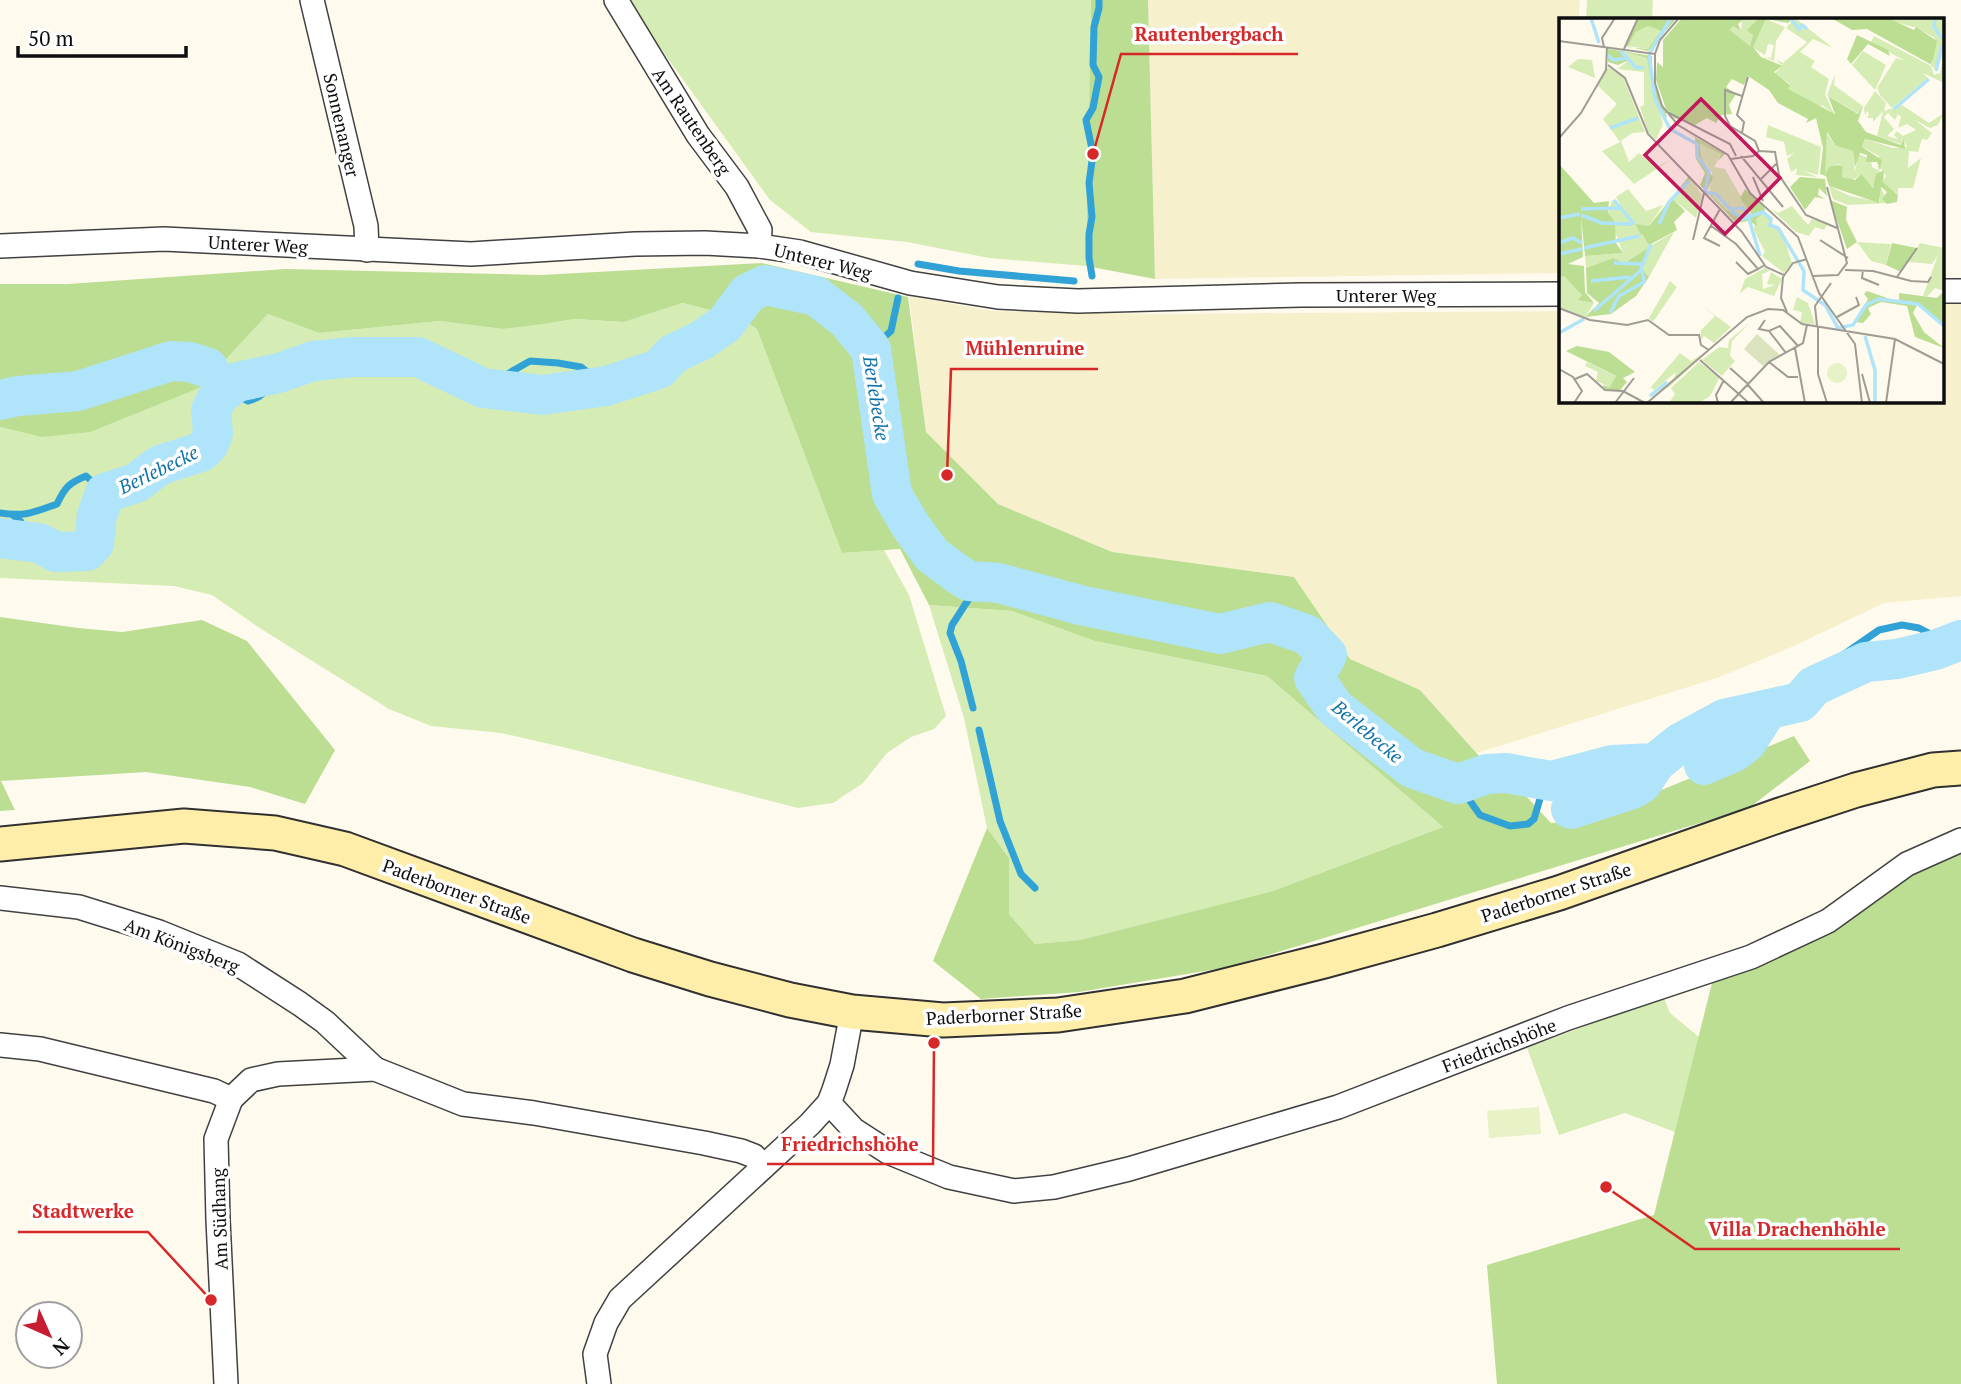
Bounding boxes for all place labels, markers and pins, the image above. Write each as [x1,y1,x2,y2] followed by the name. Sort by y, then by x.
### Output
[1121,14,1298,54] callout: Rautenbergbach
[951,329,1098,369] callout: Mühlenruine
[767,1124,933,1164] callout: Friedrichshöhe
[18,1192,148,1232] callout: Stadtwerke
[1695,1209,1900,1249] callout: Villa Drachenhöhle

